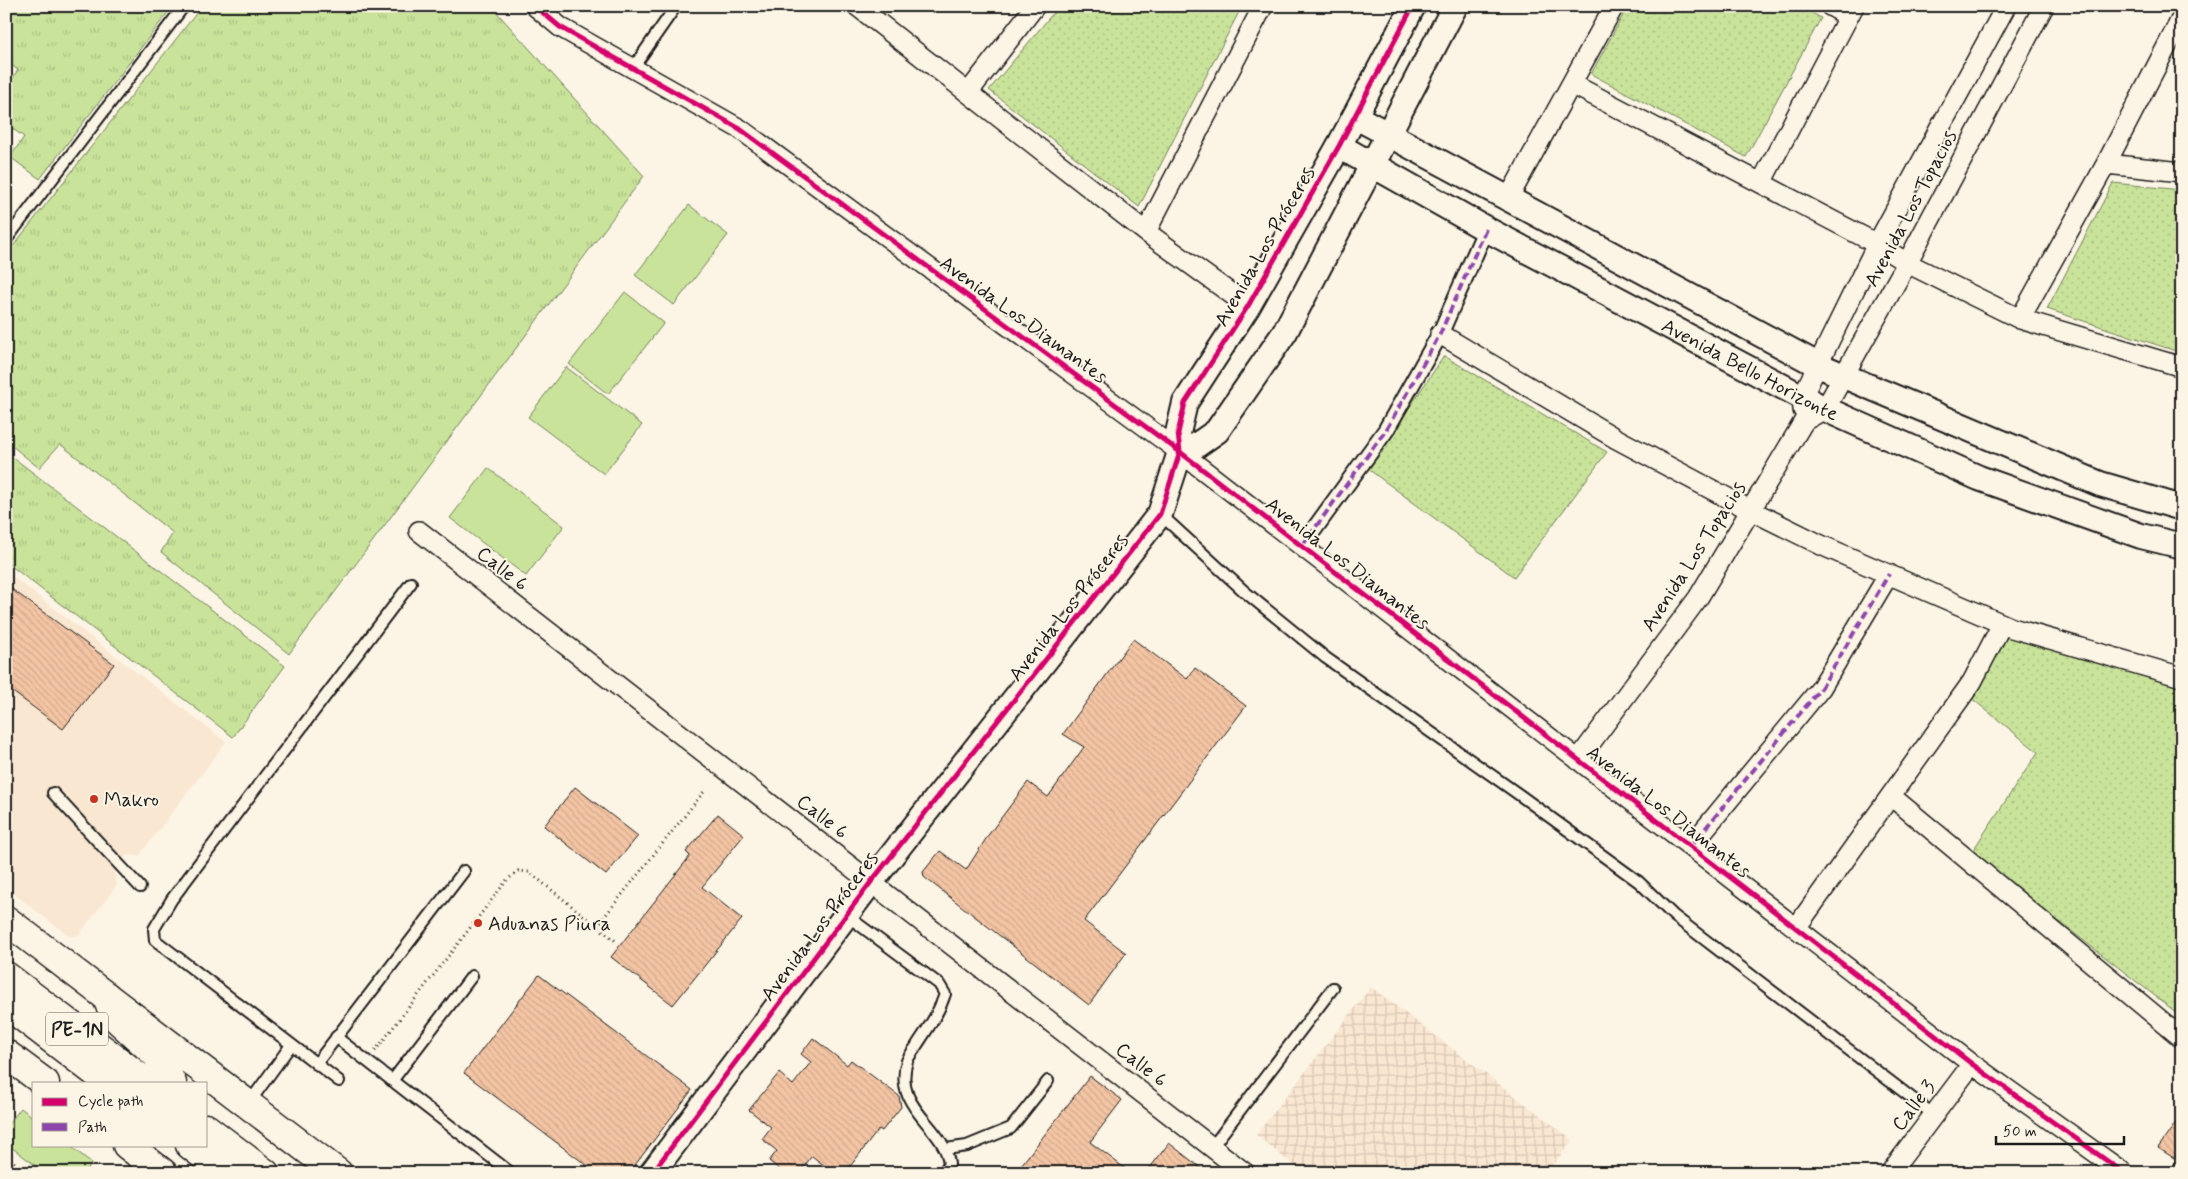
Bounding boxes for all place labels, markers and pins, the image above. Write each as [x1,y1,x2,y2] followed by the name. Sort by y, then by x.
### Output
[104,787,159,814] place label: Makro
[88,793,100,805] marker: Makro
[488,911,611,938] place label: Aduanas Piura
[472,917,484,929] marker: Aduanas Piura

